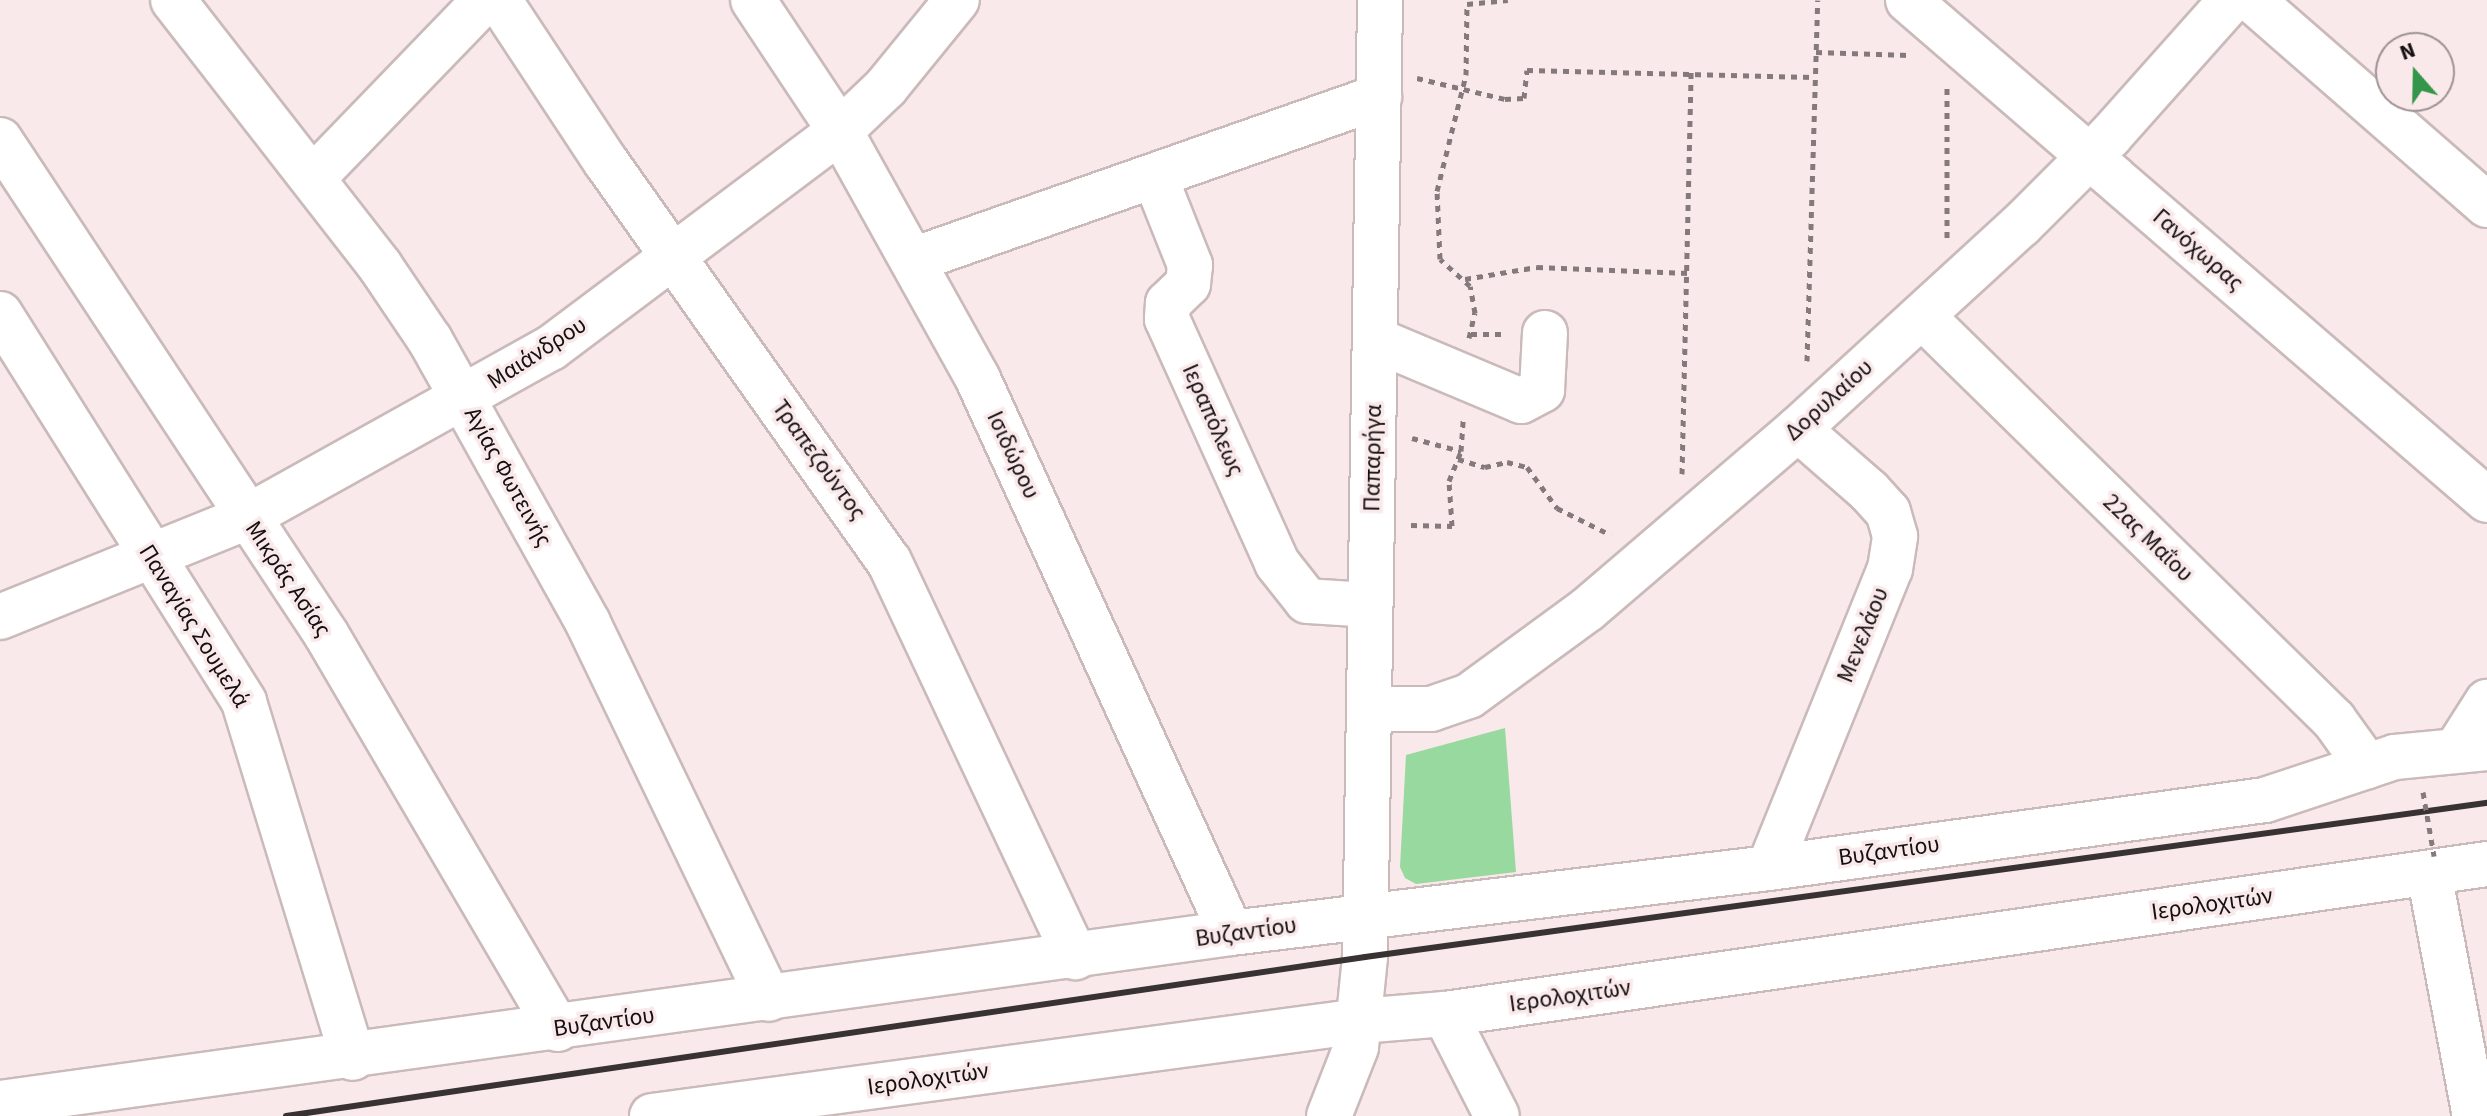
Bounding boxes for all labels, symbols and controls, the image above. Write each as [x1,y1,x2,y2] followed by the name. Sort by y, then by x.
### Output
[2375,32,2455,112] north arrow
[2395,34,2420,69] text: N
[2147,203,2249,297] street label: Γανόχωρας
[482,310,592,396] street label: Μαιάνδρου
[1779,353,1879,447] street label: Δορυλαίου
[1176,360,1250,480] street label: Ιεραπόλεως
[766,394,872,526] street label: Τραπεζούντος
[458,402,558,552] street label: Αγίας Φωτεινής
[1358,404,1388,512] street label: Παπαρήγα
[980,407,1046,503] street label: Ισιδώρου
[2097,488,2199,588] street label: 22ας Μαΐου
[239,516,337,642] street label: Μικράς Ασίας
[132,539,256,713] street label: Παναγίας Σουμελά
[1831,583,1895,687] street label: Μενελάου
[1837,830,1941,872] street label: Βυζαντίου
[2149,881,2275,927] street label: Ιερολοχιτών
[1194,911,1298,953] street label: Βυζαντίου
[1507,973,1633,1019] street label: Ιερολοχιτών
[552,1001,656,1043] street label: Βυζαντίου
[865,1056,991,1102] street label: Ιερολοχιτών

